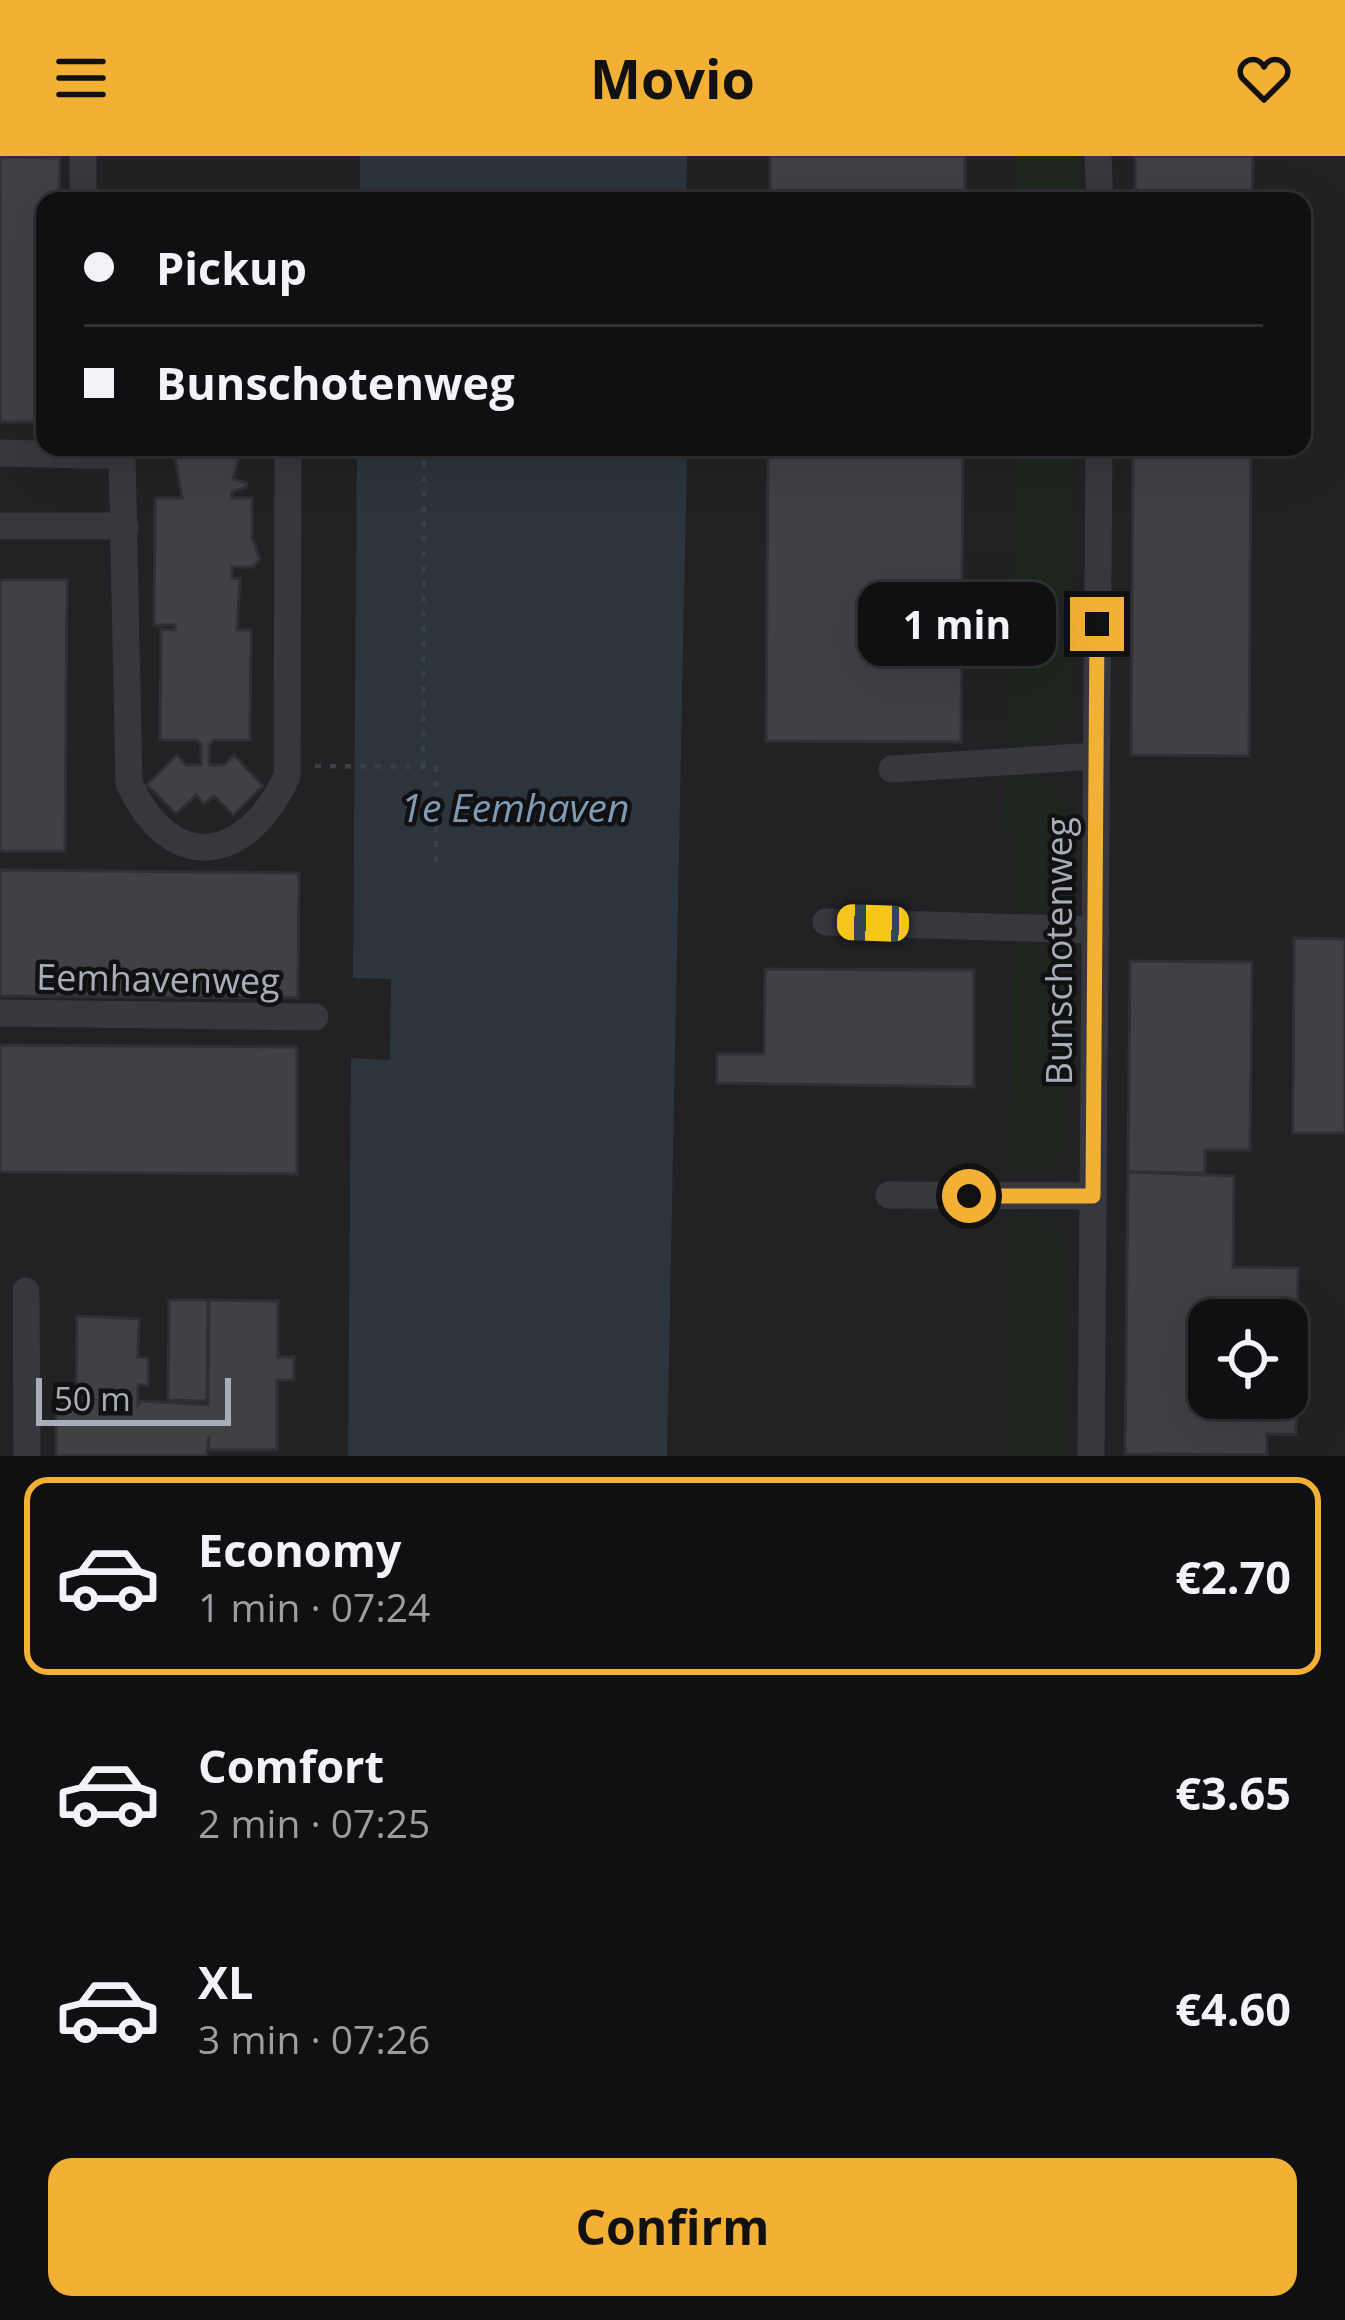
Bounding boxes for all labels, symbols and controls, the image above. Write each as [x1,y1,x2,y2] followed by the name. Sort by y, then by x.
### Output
[590,41,755,115] text: Movio
[48,45,114,111] icon: menu
[1231,45,1297,111] icon: heart
[156,237,307,298] text: Pickup
[156,352,515,413] text: Bunschotenweg
[857,582,1055,666] callout: 1 min
[903,597,1011,650] text: 1 min
[1070,597,1124,651] route end
[401,780,629,833] water label: 1e Eemhaven
[1034,817,1083,1085] street label: Bunschotenweg
[836,904,910,942] car
[36,952,280,1005] street label: Eemhavenweg
[942,1169,996,1223] route start
[1188,1299,1308,1419] map controls
[1188,1299,1308,1419] button: locate
[36,1372,231,1425] scale bar
[54,1376,131,1421] text: 50 m
[198,1519,401,1580] text: Economy
[54,1522,162,1630] icon: car
[1175,1546,1291,1607] text: €2.70
[198,1580,430,1633] text: 1 min · 07:24
[198,1735,384,1796] text: Comfort
[54,1738,162,1846] icon: car
[1175,1762,1291,1823] text: €3.65
[198,1796,430,1849] text: 2 min · 07:25
[198,1951,253,2012] text: XL
[54,1954,162,2062] icon: car
[1175,1978,1291,2039] text: €4.60
[198,2012,430,2065] text: 3 min · 07:26
[48,2158,1297,2296] button: Confirm

